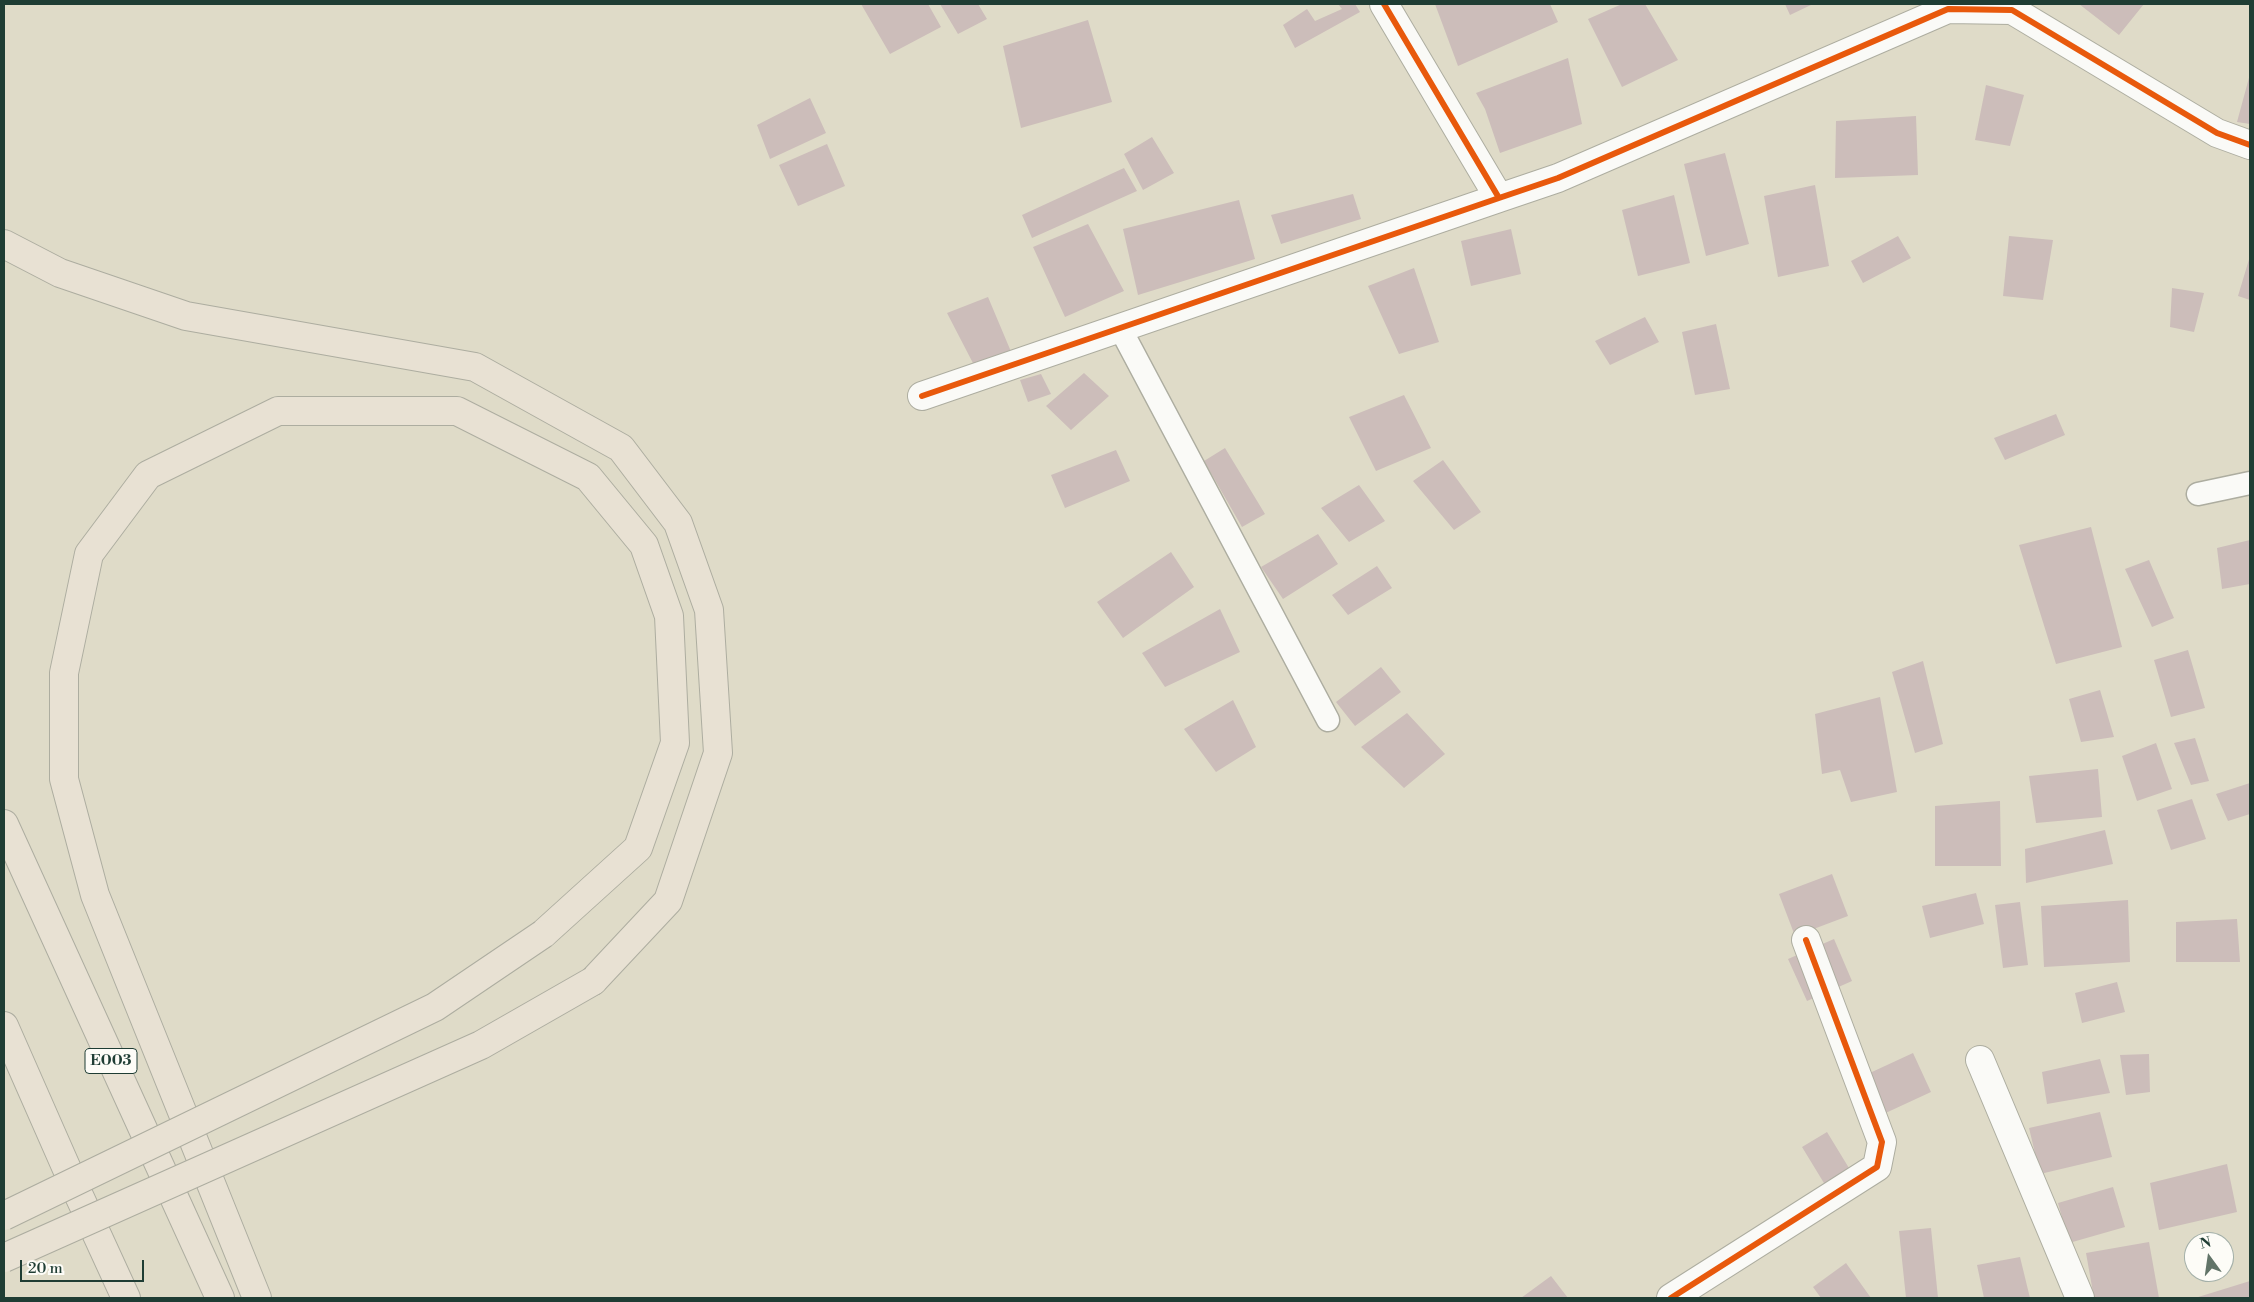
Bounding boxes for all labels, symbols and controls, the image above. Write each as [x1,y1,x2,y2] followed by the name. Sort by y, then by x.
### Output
[85,1048,137,1074] road number: E003
[2184,1232,2234,1282] north arrow
[2198,1233,2213,1253] text: N
[22,1250,146,1282] scale bar
[28,1259,63,1278] text: 20 m

